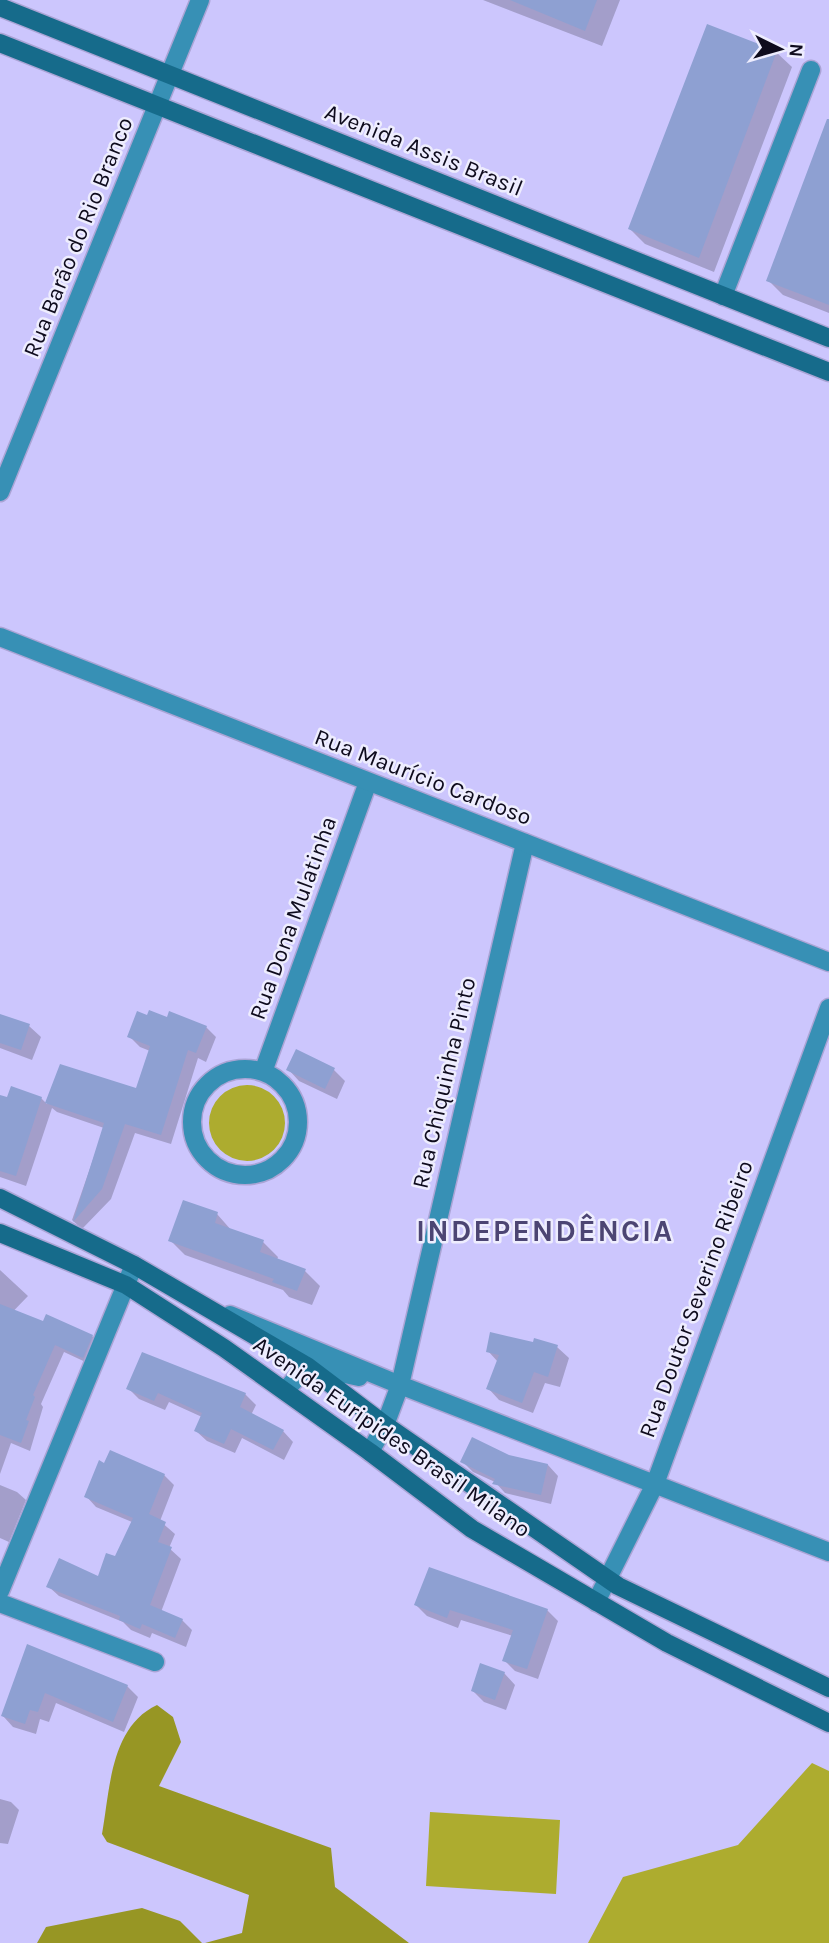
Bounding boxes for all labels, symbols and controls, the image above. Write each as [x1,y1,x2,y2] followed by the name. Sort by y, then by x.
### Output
[745,14,815,84] north arrow
[784,43,807,58] text: N
[321,98,527,202] street label: Avenida Assis Brasil
[17,113,139,361] street label: Rua Barão do Rio Branco
[311,723,535,831] street label: Rua Maurício Cardoso
[244,813,342,1023] street label: Rua Dona Mulatinha
[407,975,481,1191] street label: Rua Chiquinha Pinto
[633,1157,759,1441] street label: Rua Doutor Severino Ribeiro
[416,1213,674,1249] district label: INDEPENDÊNCIA
[248,1331,536,1543] street label: Avenida Euripides Brasil Milano

